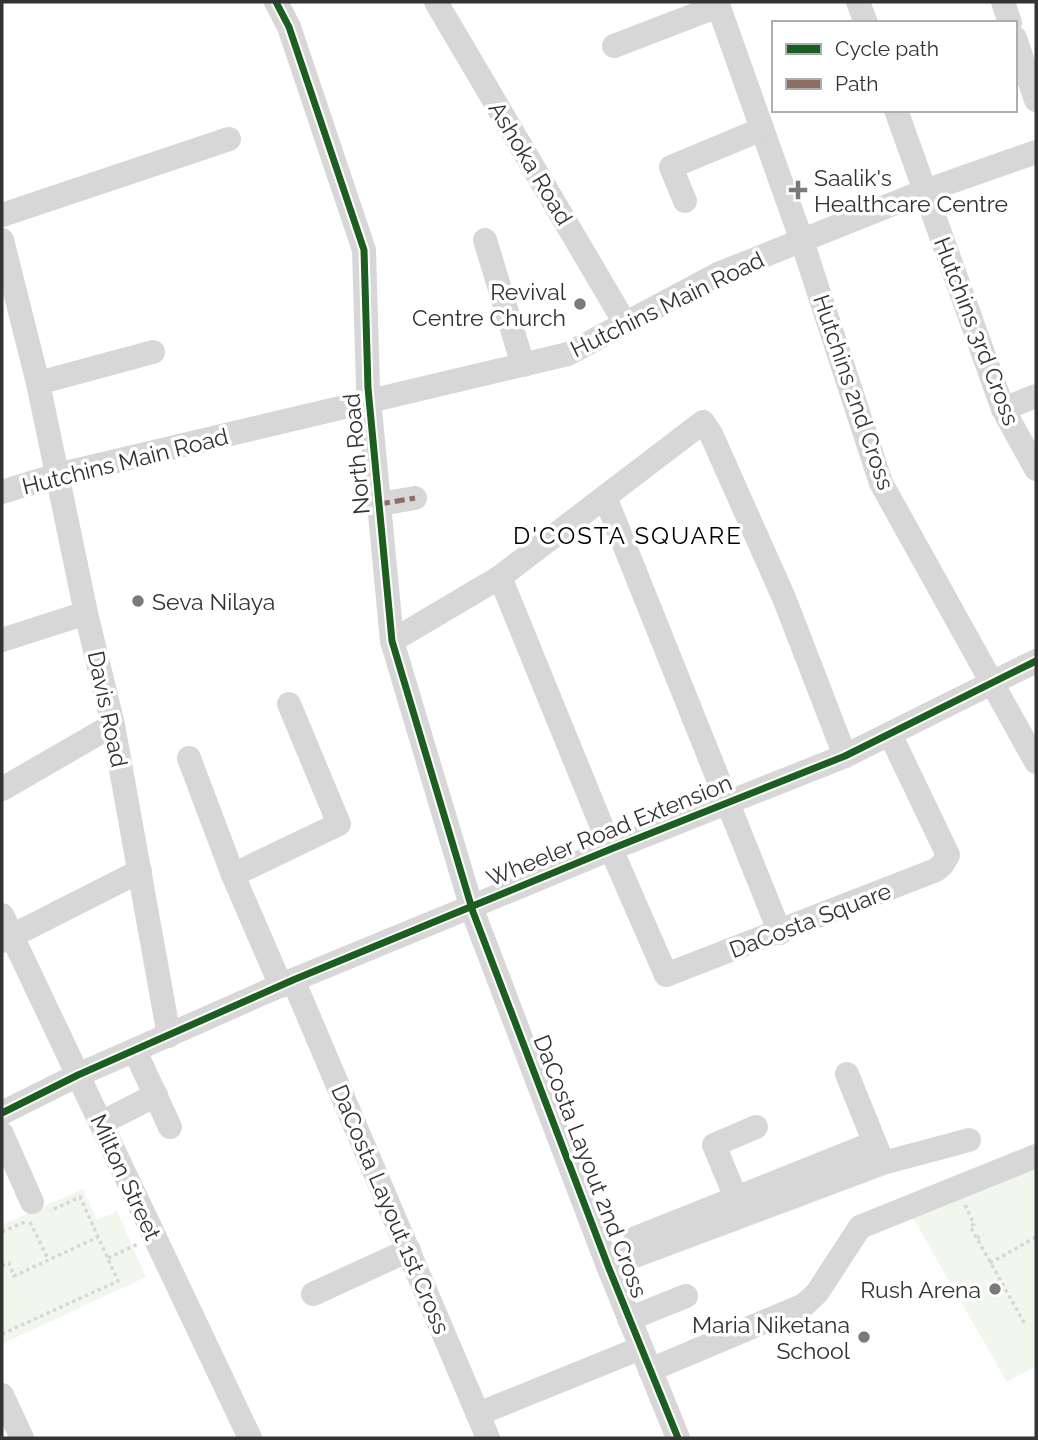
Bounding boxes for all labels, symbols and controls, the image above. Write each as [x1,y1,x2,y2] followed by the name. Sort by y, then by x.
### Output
[772,21,1017,112] legend
[835,36,939,61] text: Cycle path
[835,71,879,96] text: Path
[484,96,578,230] street label: Ashoka Road
[814,164,1008,217] place label: Saalik's Healthcare Centre
[788,180,808,200] marker: Saalik's Healthcare Centre
[929,233,1025,429] street label: Hutchins 3rd Cross
[566,245,768,363] street label: Hutchins Main Road
[412,278,567,331] place label: Revival Centre Church
[808,291,900,493] street label: Hutchins 2nd Cross
[572,296,588,312] marker: Revival Centre Church
[337,392,375,516] street label: North Road
[19,422,231,500] street label: Hutchins Main Road
[513,521,743,550] district label: D'COSTA SQUARE
[152,588,275,615] place label: Seva Nilaya
[130,593,146,609] marker: Seva Nilaya
[83,649,133,769] street label: Davis Road
[483,768,735,892] street label: Wheeler Road Extension
[725,877,895,963] street label: DaCosta Square
[528,1031,654,1301] street label: DaCosta Layout 2nd Cross
[326,1080,456,1338] street label: DaCosta Layout 1st Cross
[85,1110,167,1244] street label: Milton Street
[860,1276,981,1303] place label: Rush Arena
[987,1281,1003,1297] marker: Rush Arena
[692,1311,851,1364] place label: Maria Niketana School
[856,1329,872,1345] marker: Maria Niketana School

